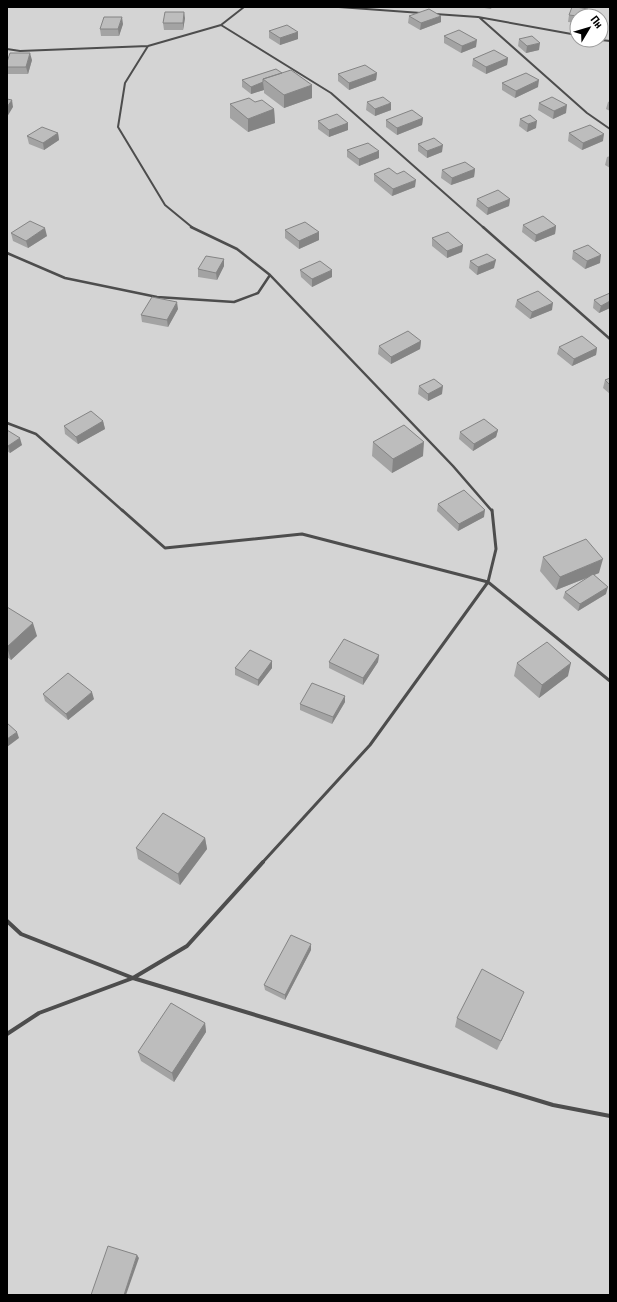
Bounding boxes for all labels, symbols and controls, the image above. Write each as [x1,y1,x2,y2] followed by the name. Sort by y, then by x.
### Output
[569,8,609,48] north arrow
[588,13,605,31] text: Пн

